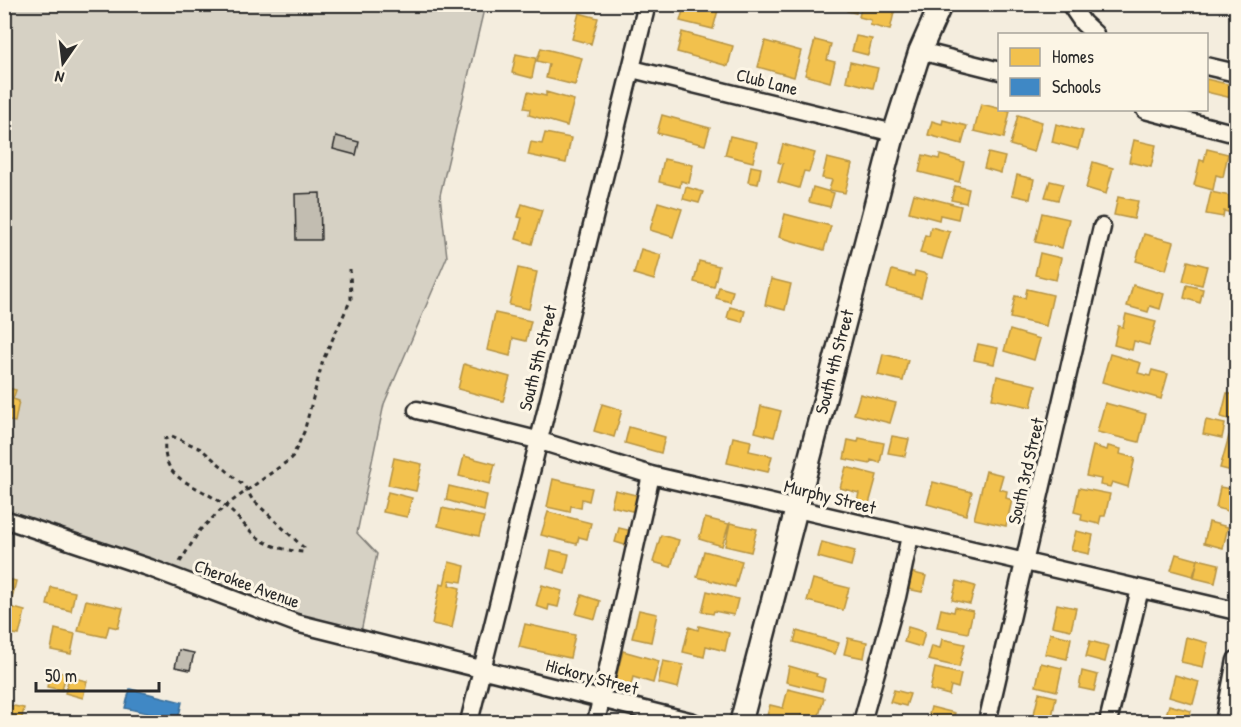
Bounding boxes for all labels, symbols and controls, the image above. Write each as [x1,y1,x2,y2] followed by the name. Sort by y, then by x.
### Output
[33,33,93,93] north arrow
[998,33,1208,111] legend
[1052,44,1094,69] text: Homes
[734,62,800,101] street label: Club Lane
[52,66,66,89] text: N
[1052,74,1101,99] text: Schools
[512,302,563,413] street label: South 5th Street
[808,306,860,417] street label: South 4th Street
[1001,414,1050,527] street label: South 3rd Street
[782,473,879,520] street label: Murphy Street
[191,553,303,614] street label: Cherokee Avenue
[543,652,642,701] street label: Hickory Street
[36,655,159,693] scale bar
[45,663,77,688] text: 50 m

